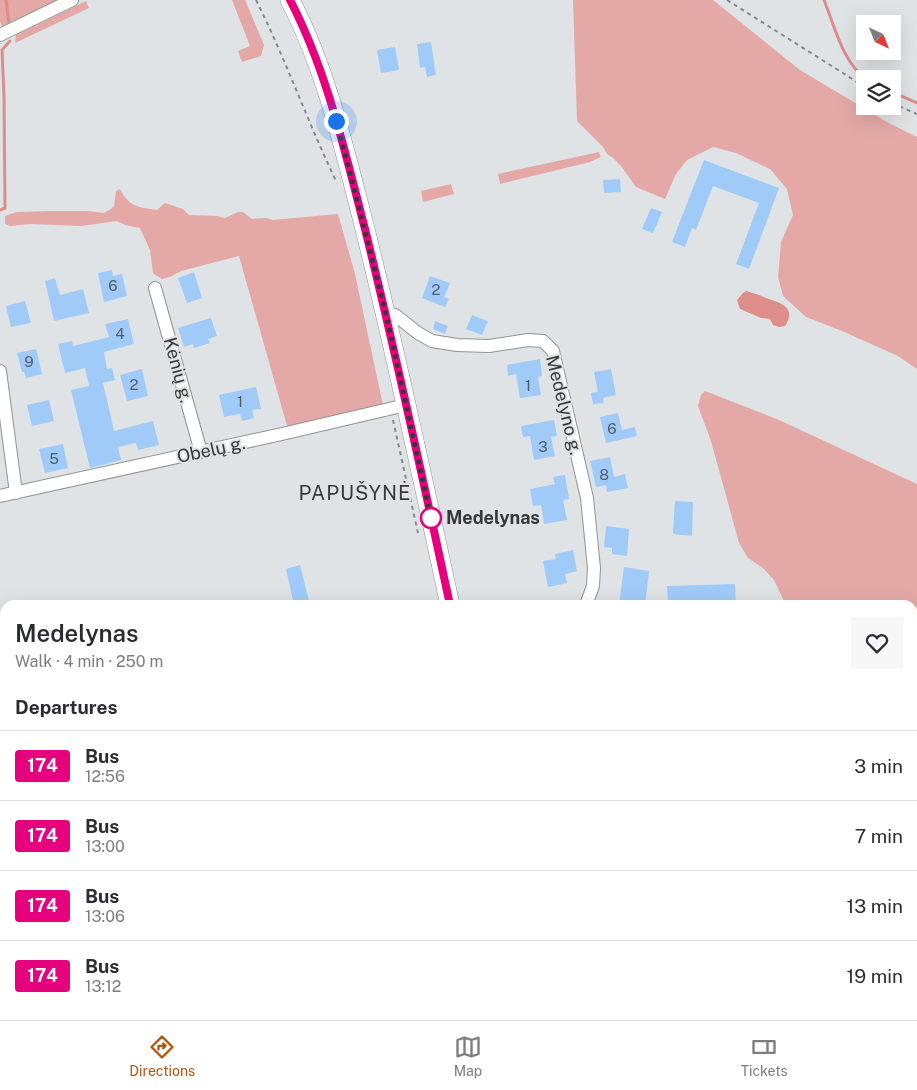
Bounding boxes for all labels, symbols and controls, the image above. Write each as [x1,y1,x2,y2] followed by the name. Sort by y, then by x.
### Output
[856,15,901,60] north arrow
[856,15,901,115] map controls
[856,70,901,115] button: layers
[324,109,349,134] your location
[108,277,118,294] house number: 6
[432,281,441,298] house number: 2
[115,325,125,342] house number: 4
[160,335,197,405] street label: Kėnių g.
[24,353,34,370] house number: 9
[542,353,587,457] street label: Medelyno g.
[130,376,139,393] house number: 2
[525,377,531,394] house number: 1
[237,393,243,410] house number: 1
[607,420,617,437] house number: 6
[175,432,247,467] street label: Obelų g.
[538,438,548,455] house number: 3
[49,450,59,467] house number: 5
[599,466,609,483] house number: 8
[299,481,411,505] district label: PAPUŠYNĖ
[420,507,442,529] marker: Medelynas
[446,507,540,528] place label: Medelynas
[851,617,903,669] button: heart
[15,619,138,647] text: Medelynas
[15,652,163,671] text: Walk · 4 min · 250 m
[15,696,118,718] text: Departures
[85,745,119,767] text: Bus
[27,755,58,776] text: 174
[854,755,903,777] text: 3 min
[85,767,125,786] text: 12:56
[85,815,119,837] text: Bus
[27,825,58,846] text: 174
[855,825,903,847] text: 7 min
[85,837,125,856] text: 13:00
[85,885,119,907] text: Bus
[27,895,58,916] text: 174
[846,895,903,917] text: 13 min
[85,907,125,926] text: 13:06
[85,955,119,977] text: Bus
[27,965,58,986] text: 174
[847,965,903,987] text: 19 min
[85,977,121,996] text: 13:12
[129,1033,195,1079] tab: Directions
[454,1033,482,1079] tab: Map
[741,1033,788,1079] tab: Tickets

